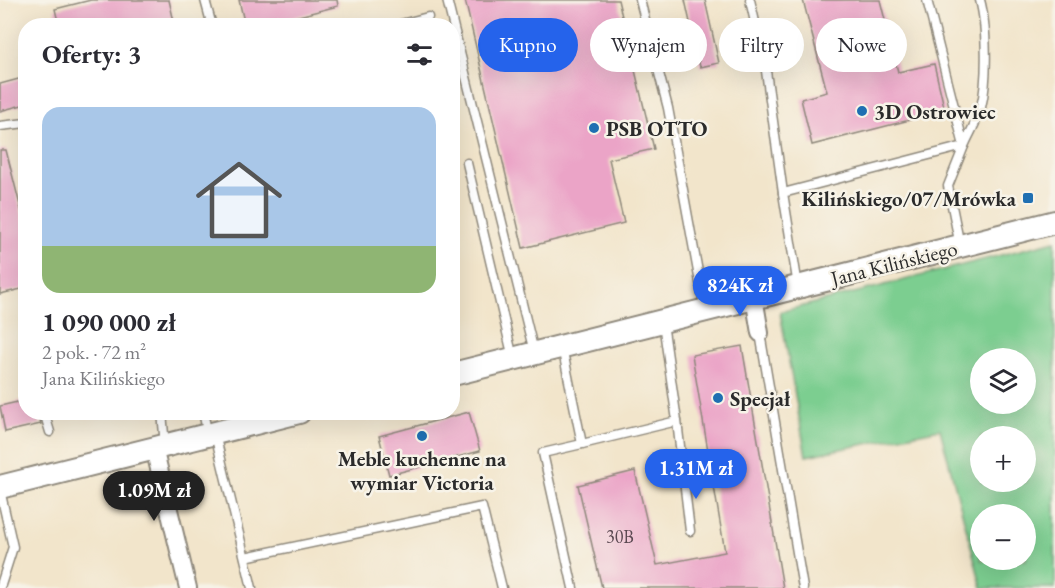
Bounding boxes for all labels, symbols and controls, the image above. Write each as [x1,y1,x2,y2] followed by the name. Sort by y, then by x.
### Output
[478,18,578,72] chip: Kupno
[590,18,707,72] chip: Wynajem
[719,18,804,72] chip: Filtry
[816,18,907,72] chip: Nowe
[42,37,142,71] text: Oferty: 3
[403,38,436,71] icon: filters
[874,98,996,125] place label: 3D Ostrowiec
[855,104,869,118] marker: 3D Ostrowiec
[606,115,708,142] place label: PSB OTTO
[587,121,601,135] marker: PSB OTTO
[185,146,293,254] icon: home
[802,185,1017,212] place label: Kilińskiego/07/Mrówka
[1021,191,1035,205] marker: Kilińskiego/07/Mrówka
[826,234,960,292] street label: Jana Kilińskiego
[685,266,795,317] pin: 824K zł
[707,272,773,298] text: 824K zł
[42,305,176,339] text: 1 090 000 zł
[42,339,146,365] text: 2 pok. · 72 m²
[970,348,1036,570] map controls
[970,348,1036,414] button: layers
[42,365,165,391] text: Jana Kilińskiego
[730,385,791,412] place label: Specjał
[711,391,725,405] marker: Specjał
[970,426,1036,492] button: +
[415,429,429,443] marker: Meble kuchenne na wymiar Victoria
[338,445,507,496] place label: Meble kuchenne na wymiar Victoria
[634,449,758,500] pin: 1.31M zł
[659,455,733,481] text: 1.31M zł
[92,471,216,522] pin: 1.09M zł
[117,477,191,503] text: 1.09M zł
[970,504,1036,570] button: −
[606,525,634,548] house number: 30B

